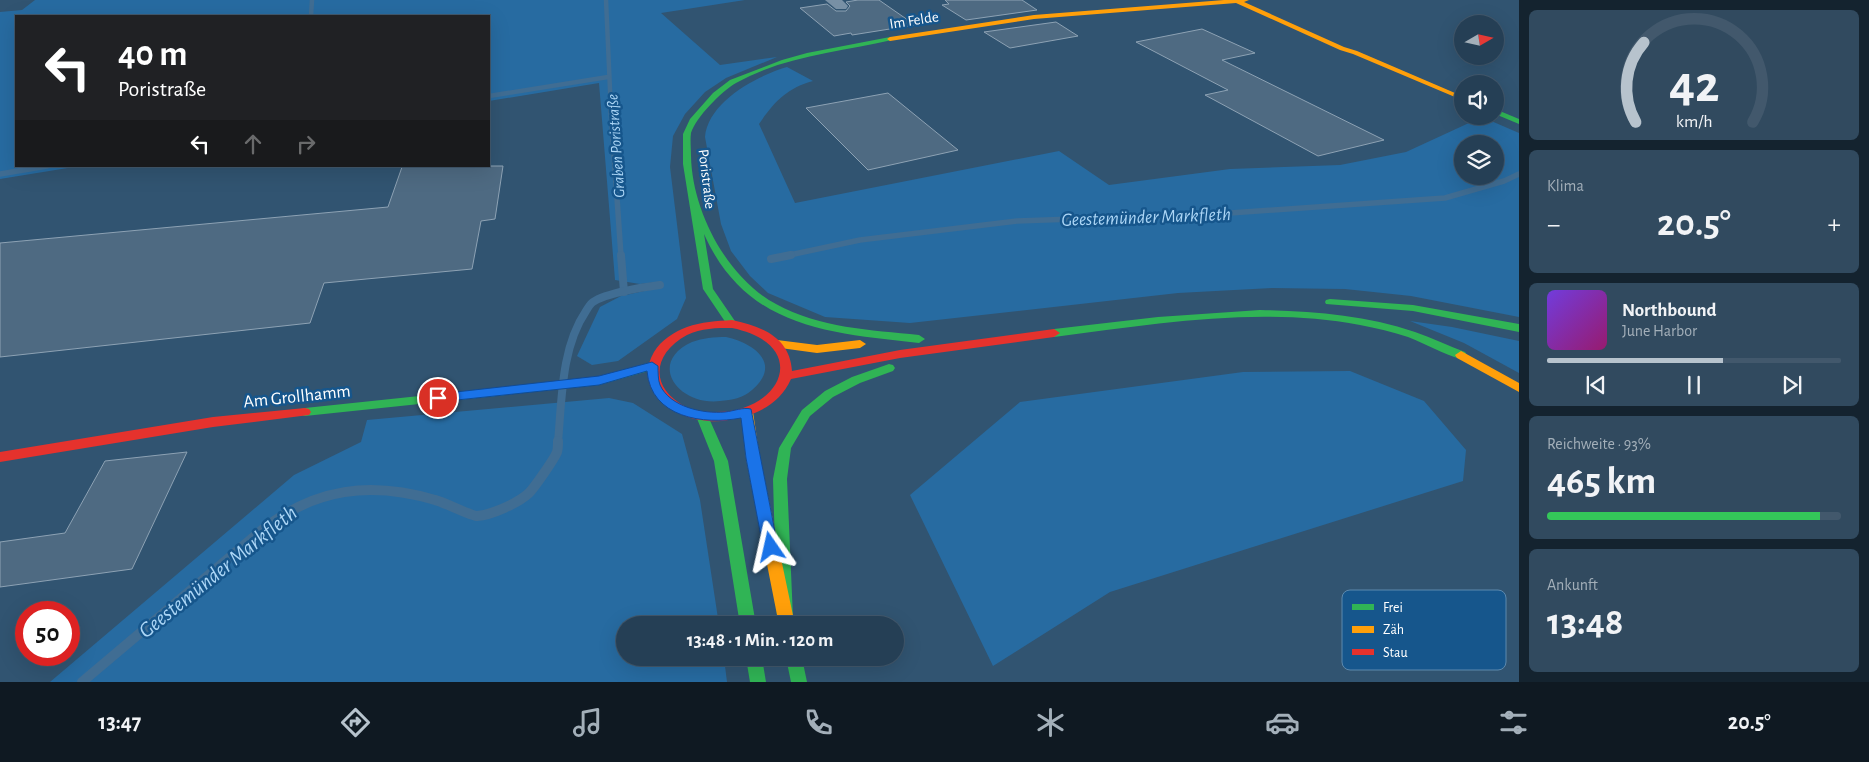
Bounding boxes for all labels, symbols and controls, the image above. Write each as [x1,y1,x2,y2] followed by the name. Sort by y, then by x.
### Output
[888,9,940,32] street label: Im Felde
[1454,15,1504,65] north arrow
[1454,15,1504,185] map controls
[35,35,100,100] icon: left
[118,37,187,72] text: 40 m
[1669,59,1719,111] text: 42
[1454,75,1504,125] button: sound
[118,78,206,100] text: Poristraße
[604,94,628,198] water label: Graben Poristraße
[1676,113,1712,131] text: km/h
[186,130,214,158] icon: left
[239,130,267,158] icon: ahead
[292,130,320,158] icon: right
[1454,135,1504,185] button: layers
[695,148,718,210] street label: Poristraße
[1547,178,1584,194] text: Klima
[1061,205,1231,230] water label: Geestemünder Markfleth
[1657,205,1731,243] text: 20.5°
[1547,211,1560,239] text: −
[1828,211,1841,239] text: +
[1622,301,1717,320] text: Northbound
[1622,323,1697,339] text: June Harbor
[1582,371,1610,399] icon: previous
[1680,371,1708,399] icon: pause
[1778,371,1806,399] icon: next
[417,377,459,419] pin
[243,382,352,412] street label: Am Grollhamm
[424,384,452,412] icon: arrive
[1547,436,1651,452] text: Reichweite · 93%
[1547,463,1656,501] text: 465 km
[134,501,301,642] water label: Geestemünder Markfleth
[744,520,796,572] position arrow
[1547,577,1598,593] text: Ankunft
[1342,590,1506,670] legend
[15,601,80,666] speed limit sign: 50
[1383,601,1403,615] text: Frei
[1547,604,1624,642] text: 13:48
[1383,623,1404,637] text: Zäh
[687,631,833,650] text: 13:48 · 1 Min. · 120 m
[1383,646,1408,660] text: Stau
[338,705,373,740] icon: directions
[570,705,605,740] icon: music
[801,705,836,740] icon: phone
[1033,705,1068,740] icon: climate
[1265,705,1300,740] icon: car
[1496,705,1531,740] icon: filters
[98,711,141,733] text: 13:47
[1728,711,1771,733] text: 20.5°

